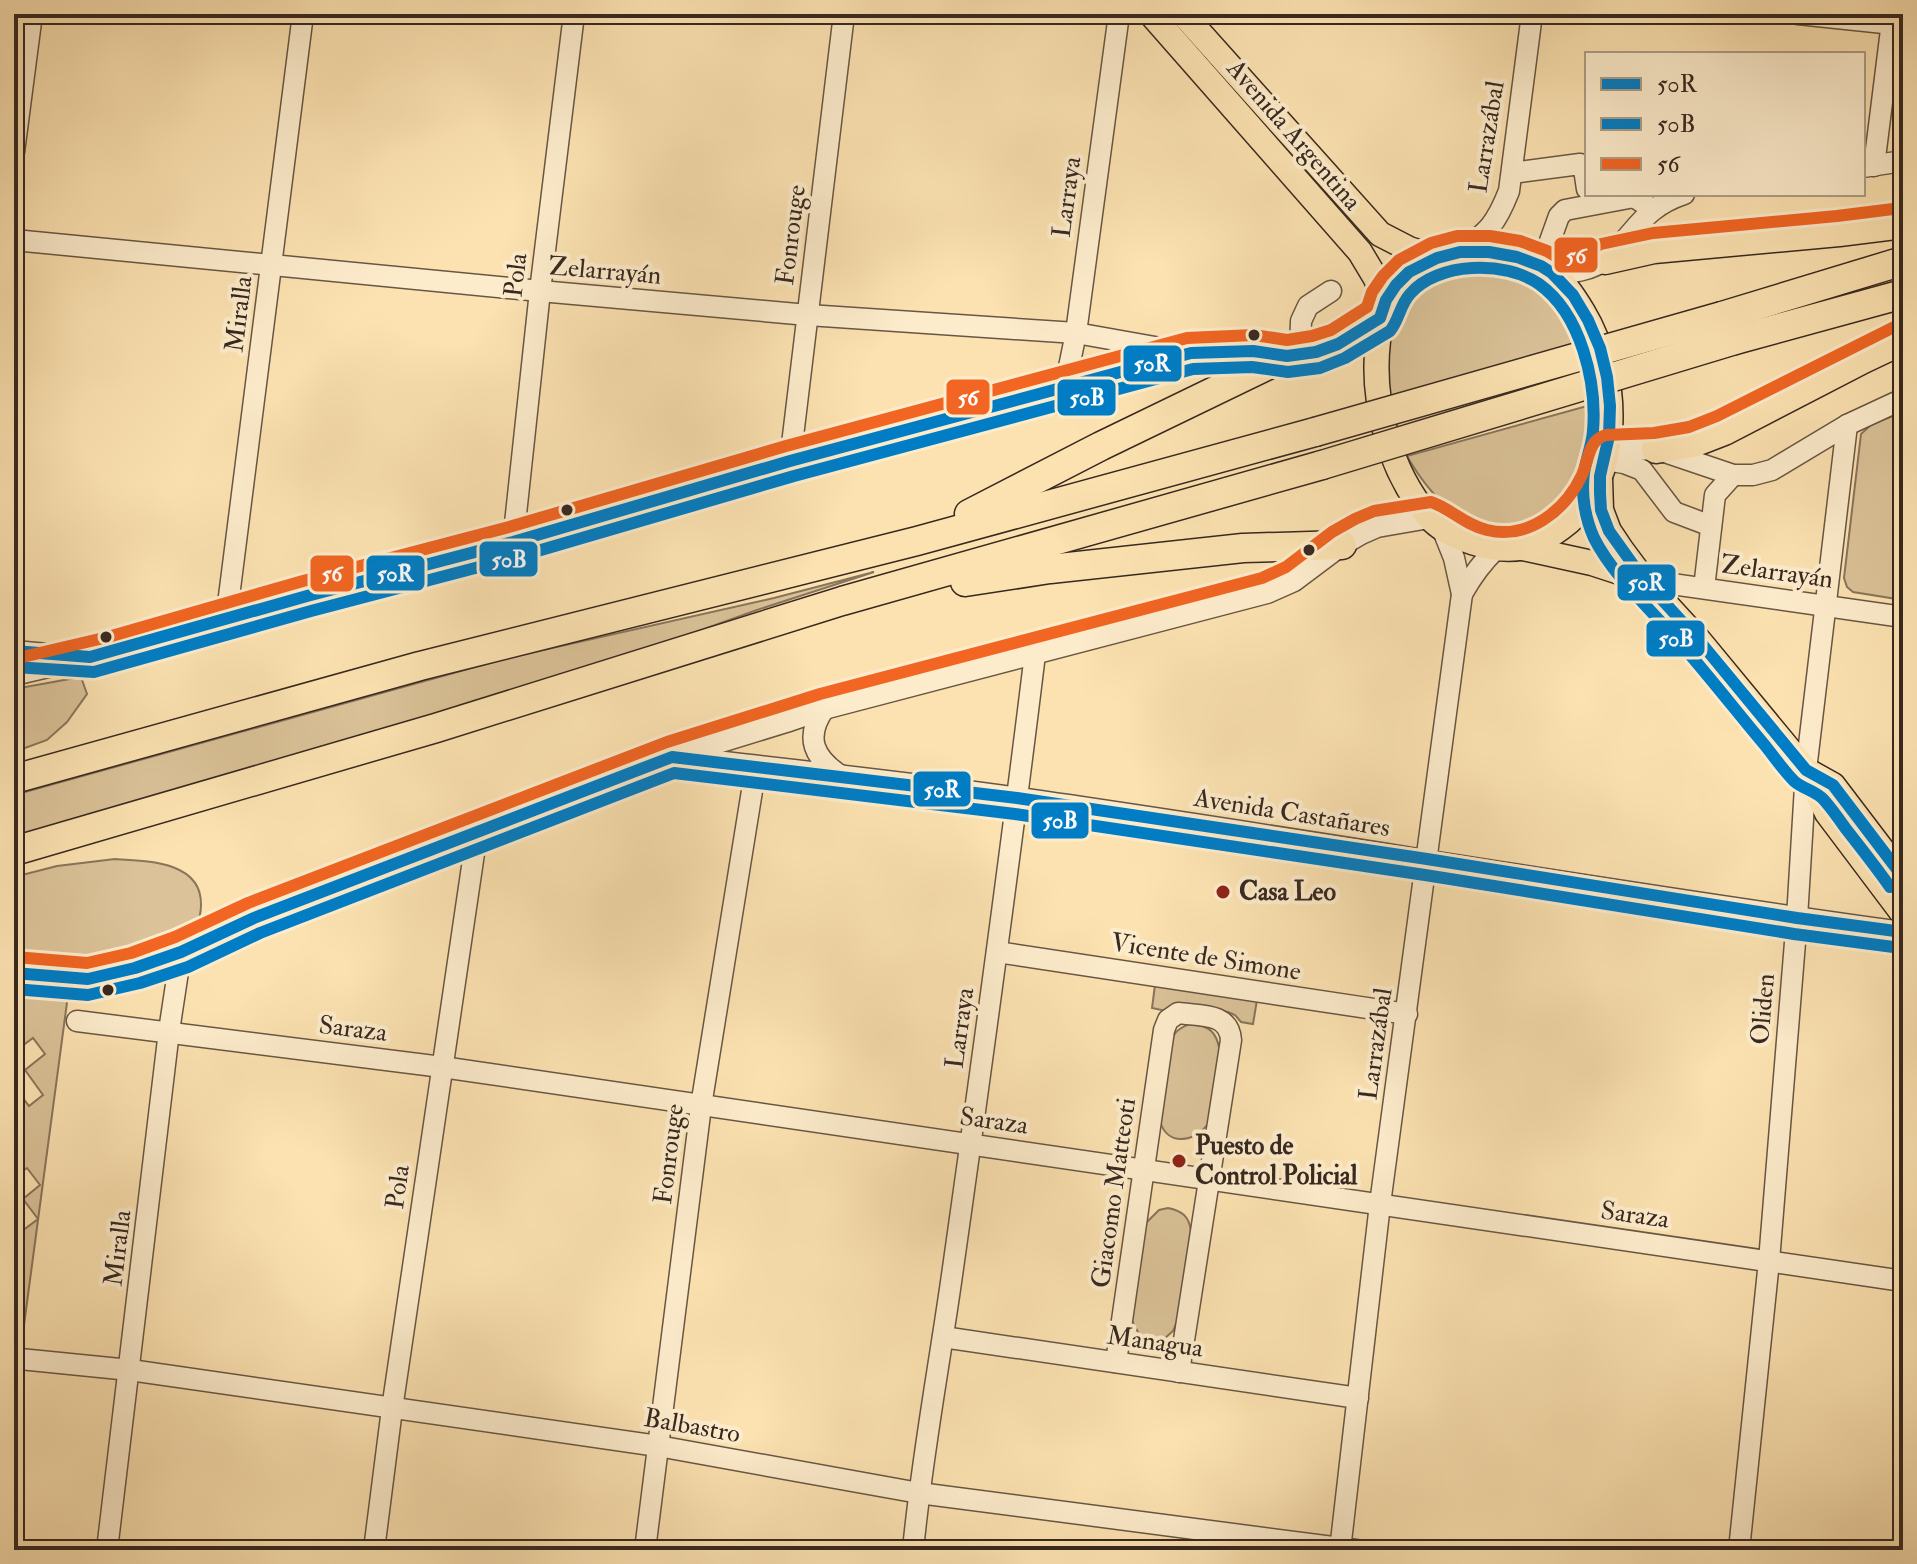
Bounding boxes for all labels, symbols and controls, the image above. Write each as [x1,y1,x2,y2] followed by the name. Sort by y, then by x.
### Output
[1219,52,1368,217] street label: Avenida Argentina
[1585,52,1865,196] legend
[1657,69,1698,100] text: 50R
[1462,78,1512,195] street label: Larrazábal
[1657,109,1695,140] text: 50B
[1657,149,1681,180] text: 56
[1045,154,1089,240] street label: Larraya
[769,183,813,287] street label: Fonrouge
[1553,236,1599,274] line badge: 56
[1566,242,1588,270] text: 56
[547,250,663,292] street label: Zelarrayán
[497,251,535,299] street label: Pola
[218,274,260,354] street label: Miralla
[1246,327,1262,343] unlabelled marker
[1122,344,1183,383] line badge: 50R
[1134,350,1171,378] text: 50R
[945,378,991,416] line badge: 56
[1056,378,1117,417] line badge: 50B
[958,384,980,412] text: 56
[1069,384,1105,412] text: 50B
[559,502,575,518] unlabelled marker
[478,540,539,578] line badge: 50B
[1301,542,1317,558] unlabelled marker
[491,546,527,574] text: 50B
[1719,548,1835,596] street label: Zelarrayán
[309,554,355,593] line badge: 56
[365,554,426,592] line badge: 50R
[322,560,344,588] text: 56
[377,560,414,588] text: 50R
[1616,563,1677,602] line badge: 50R
[1628,569,1665,597] text: 50R
[1645,619,1706,658] line badge: 50B
[1658,625,1694,653] text: 50B
[98,629,114,645] unlabelled marker
[912,770,972,808] line badge: 50R
[924,776,961,804] text: 50R
[1191,782,1392,844] street label: Avenida Castañares
[1030,801,1090,840] line badge: 50B
[1042,807,1078,835] text: 50B
[1239,876,1336,908] place label: Casa Leo
[1214,883,1232,901] marker: Casa Leo
[1109,926,1303,988] street label: Vicente de Simone
[1744,972,1782,1046] street label: Oliden
[100,982,116,998] unlabelled marker
[938,985,982,1071] street label: Larraya
[1352,986,1400,1102] street label: Larrazábal
[317,1009,389,1049] street label: Saraza
[1085,1096,1143,1290] street label: Giacomo Matteoti
[958,1100,1031,1142] street label: Saraza
[647,1102,691,1206] street label: Fonrouge
[1195,1130,1358,1192] place label: Puesto de Control Policial
[1170,1152,1188,1170] marker: Puesto de Control Policial
[379,1163,417,1211] street label: Pola
[1599,1194,1672,1236] street label: Saraza
[97,1208,139,1288] street label: Miralla
[1105,1319,1206,1365] street label: Managua
[641,1402,743,1450] street label: Balbastro

